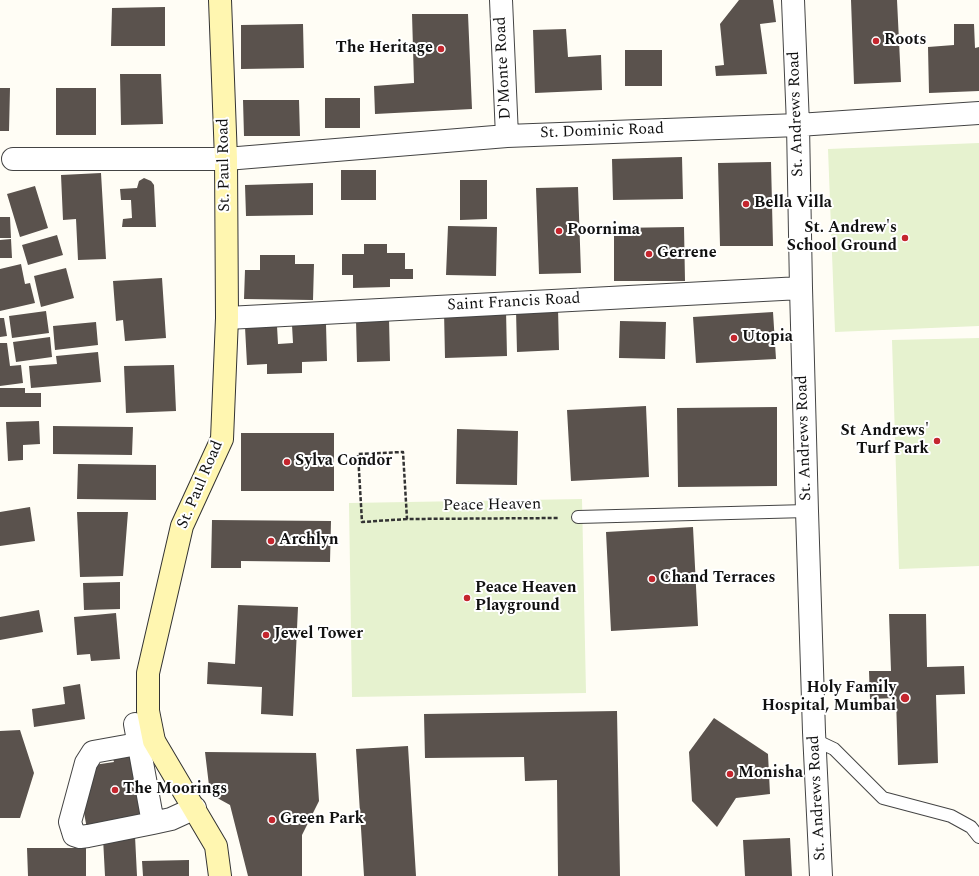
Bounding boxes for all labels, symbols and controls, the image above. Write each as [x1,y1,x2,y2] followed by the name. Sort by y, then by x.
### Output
[492,16,516,120] street label: D'Monte Road
[884,31,926,51] place label: Roots
[871,36,881,46] marker: Roots
[336,39,433,59] place label: The Heritage
[436,44,446,54] marker: The Heritage
[785,51,809,177] street label: St. Andrews Road
[215,118,235,212] street label: St. Paul Road
[540,120,664,144] street label: St. Dominic Road
[754,194,832,214] place label: Bella Villa
[741,199,751,209] marker: Bella Villa
[787,219,897,257] place label: St. Andrew's School Ground
[567,221,640,241] place label: Poornima
[554,226,564,236] marker: Poornima
[900,233,910,243] marker: St. Andrew's School Ground
[657,244,717,264] place label: Gerrene
[644,249,654,259] marker: Gerrene
[447,290,581,316] street label: Saint Francis Road
[742,328,793,348] place label: Utopia
[729,333,739,343] marker: Utopia
[793,375,817,501] street label: St. Andrews Road
[841,422,929,460] place label: St Andrews' Turf Park
[932,436,942,446] marker: St Andrews' Turf Park
[174,438,228,532] street label: St. Paul Road
[295,452,392,472] place label: Sylva Condor
[282,457,292,467] marker: Sylva Condor
[443,496,541,516] street label: Peace Heaven
[279,531,339,551] place label: Archlyn
[266,536,276,546] marker: Archlyn
[660,569,775,589] place label: Chand Terraces
[647,574,657,584] marker: Chand Terraces
[475,579,577,617] place label: Peace Heaven Playground
[462,593,472,603] marker: Peace Heaven Playground
[274,625,363,645] place label: Jewel Tower
[261,630,271,640] marker: Jewel Tower
[762,679,896,717] place label: Holy Family Hospital, Mumbai
[899,692,911,704] marker: Holy Family Hospital, Mumbai
[805,735,831,861] street label: St. Andrews Road
[738,764,803,784] place label: Monisha
[725,769,735,779] marker: Monisha
[123,780,227,800] place label: The Moorings
[110,785,120,795] marker: The Moorings
[280,810,364,830] place label: Green Park
[267,815,277,825] marker: Green Park

